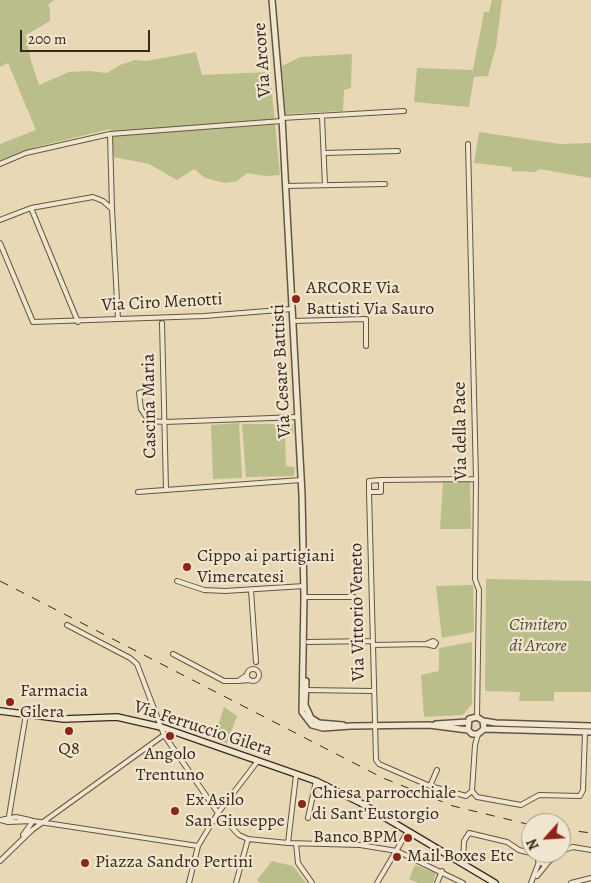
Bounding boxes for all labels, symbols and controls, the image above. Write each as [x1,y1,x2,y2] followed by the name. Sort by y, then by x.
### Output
[22,20,152,52] scale bar
[250,22,276,98] street label: Via Arcore
[28,29,67,49] text: 200 m
[306,278,434,320] place label: ARCORE Via Battisti Via Sauro
[101,289,223,317] street label: Via Ciro Menotti
[290,293,302,305] marker: ARCORE Via Battisti Via Sauro
[268,303,296,439] street label: Via Cesare Battisti
[138,353,162,459] street label: Cascina Maria
[449,381,473,481] street label: Via della Pace
[346,543,370,681] street label: Via Vittorio Veneto
[197,546,335,588] place label: Cippo ai partigiani Vimercatesi
[181,561,193,573] marker: Cippo ai partigiani Vimercatesi
[509,615,567,658] park label: Cimitero di Arcore
[20,681,88,724] place label: Farmacia Gilera
[4,696,16,708] marker: Farmacia Gilera
[131,696,275,762] street label: Via Ferruccio Gilera
[63,725,75,737] marker: Q8
[164,730,176,742] marker: Angolo Trentuno
[58,739,80,761] place label: Q8
[136,744,204,786] place label: Angolo Trentuno
[312,783,456,826] place label: Chiesa parrocchiale di Sant'Eustorgio
[185,790,285,832] place label: Ex Asilo San Giuseppe
[296,798,308,810] marker: Chiesa parrocchiale di Sant'Eustorgio
[169,805,181,817] marker: Ex Asilo San Giuseppe
[521,813,571,863] north arrow
[313,827,398,849] place label: Banco BPM
[402,832,414,844] marker: Banco BPM
[522,836,544,853] text: N
[407,846,514,868] place label: Mail Boxes Etc
[391,851,403,863] marker: Mail Boxes Etc
[95,852,253,874] place label: Piazza Sandro Pertini
[79,857,91,869] marker: Piazza Sandro Pertini

